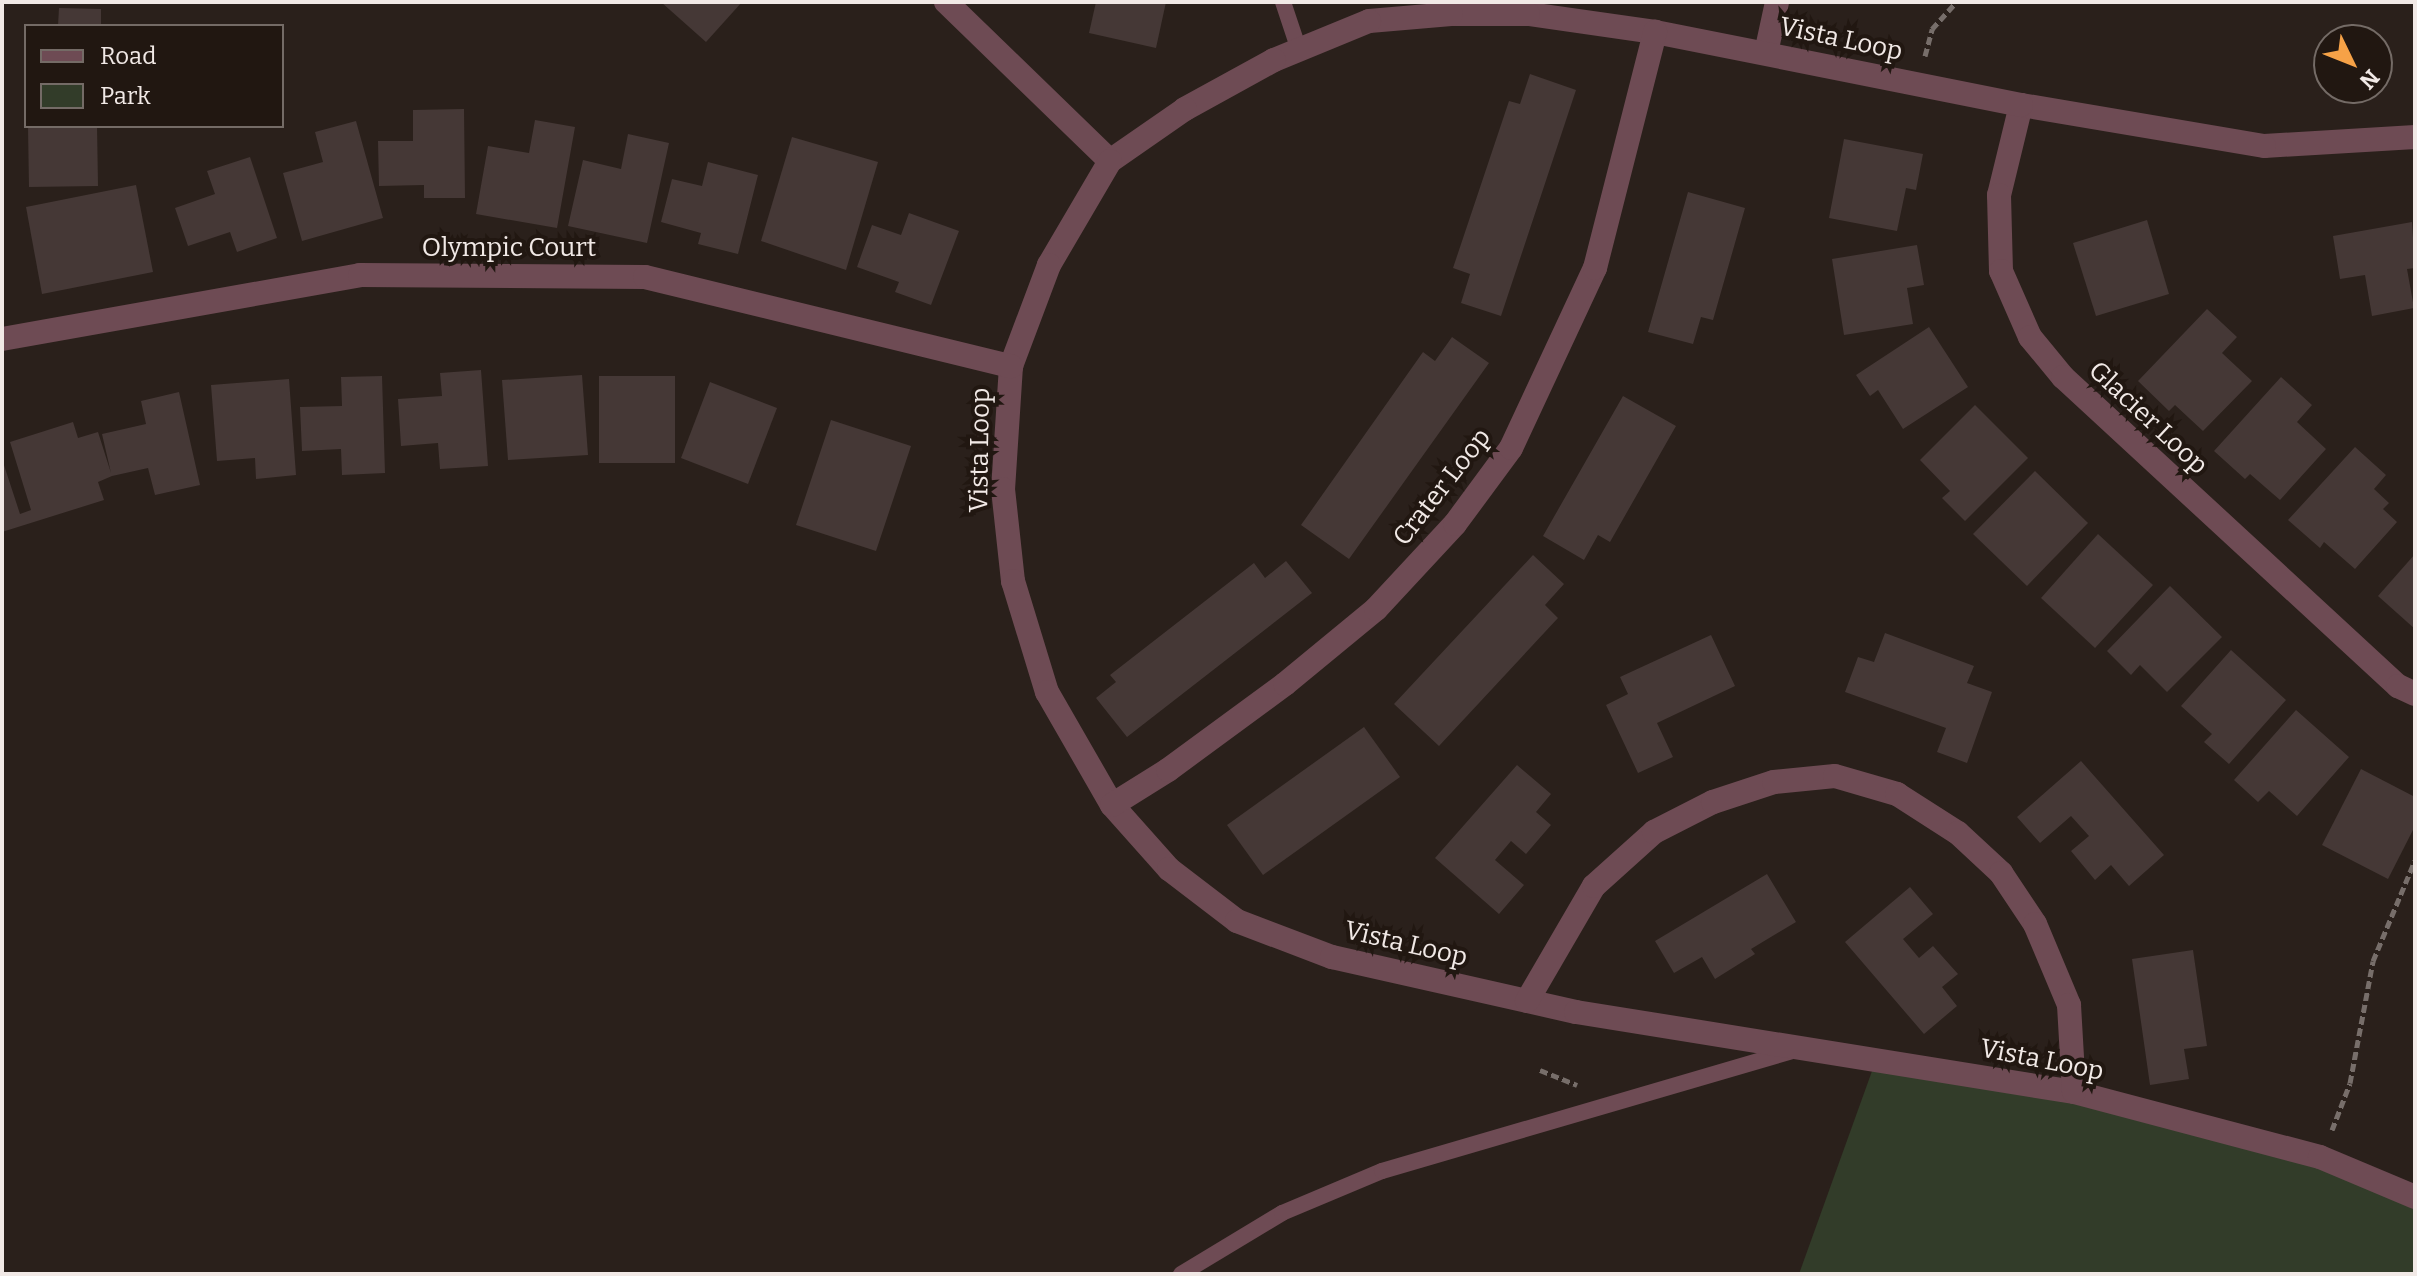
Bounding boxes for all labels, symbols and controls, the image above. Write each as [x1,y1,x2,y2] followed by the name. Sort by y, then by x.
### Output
[1777,11,1905,67] street label: Vista Loop
[24,24,284,128] legend
[2313,24,2393,104] north arrow
[100,42,156,70] text: Road
[2354,64,2385,95] text: N
[100,82,151,110] text: Park
[422,232,596,264] street label: Olympic Court
[2082,355,2214,481] street label: Glacier Loop
[963,387,997,513] street label: Vista Loop
[1387,422,1497,552] street label: Crater Loop
[1342,915,1470,973] street label: Vista Loop
[1978,1033,2106,1087] street label: Vista Loop

